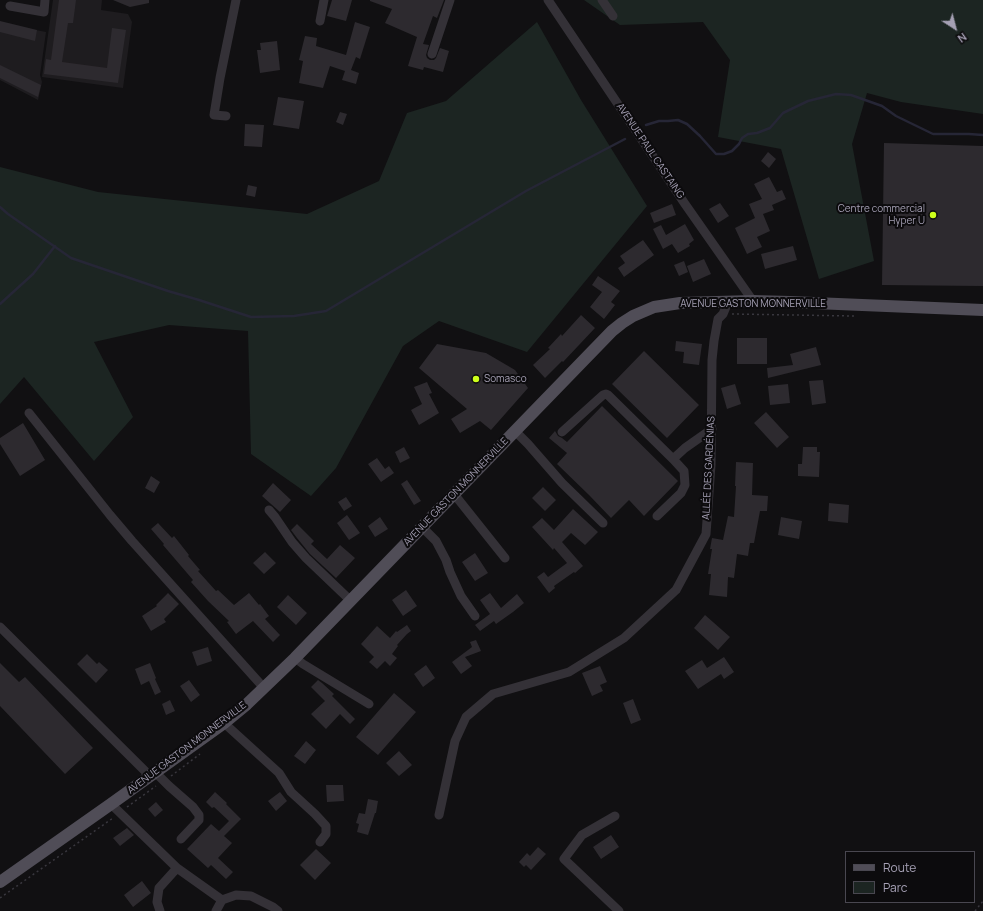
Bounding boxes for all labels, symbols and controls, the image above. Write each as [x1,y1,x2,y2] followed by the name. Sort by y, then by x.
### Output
[935,8,975,48] north arrow
[955,30,970,47] text: N
[614,101,686,201] street label: AVENUE PAUL CASTAING
[838,203,925,226] place label: Centre commercial Hyper U
[928,210,938,220] marker: Centre commercial Hyper U
[680,298,826,310] street label: AVENUE GASTON MONNERVILLE
[484,373,527,385] place label: Somasco
[471,374,481,384] marker: Somasco
[700,416,718,520] street label: ALLÉE DES GARDÉNIAS
[401,435,511,549] street label: AVENUE GASTON MONNERVILLE
[125,699,249,797] street label: AVENUE GASTON MONNERVILLE
[845,851,975,903] legend
[883,859,916,876] text: Route
[883,879,907,896] text: Parc

